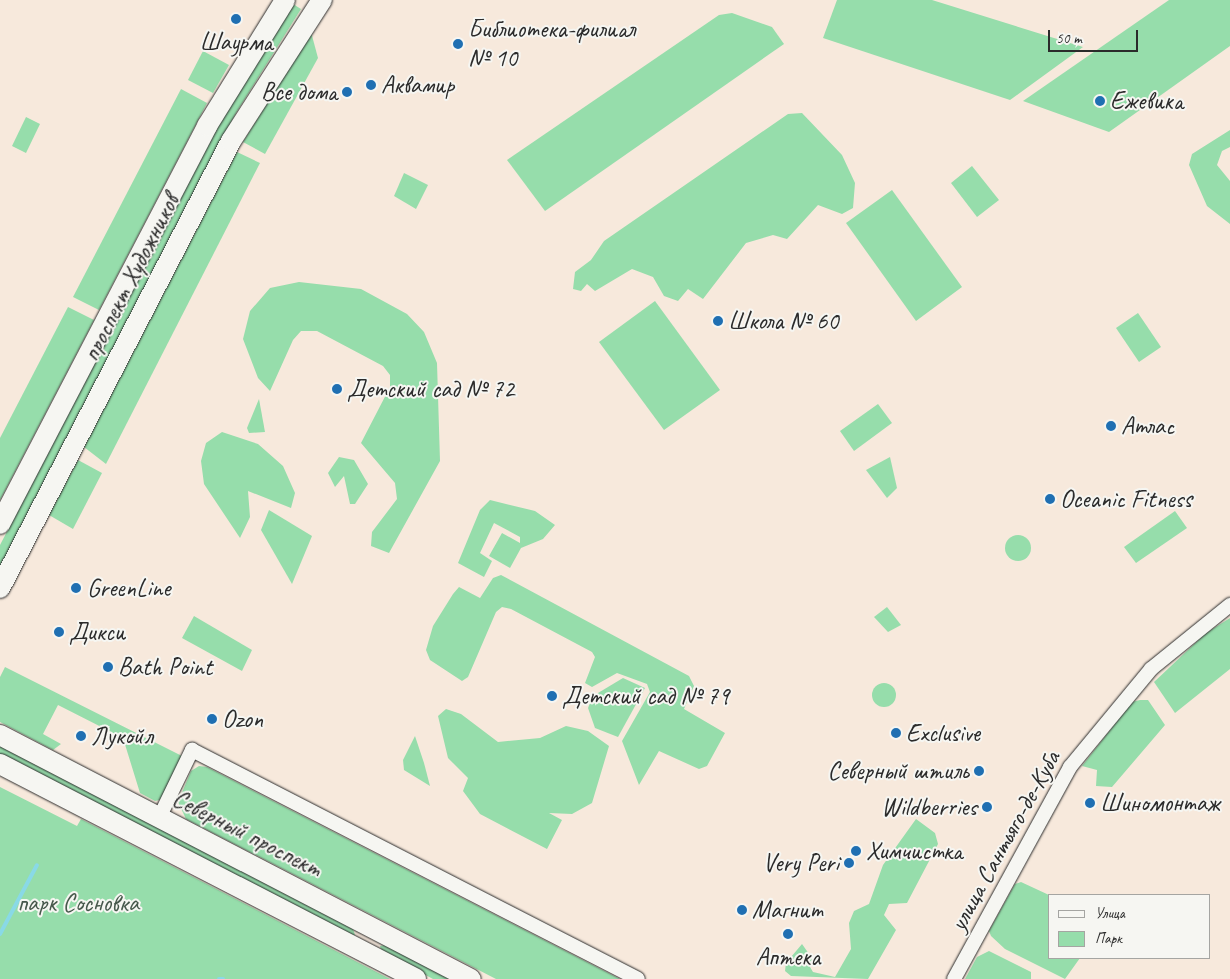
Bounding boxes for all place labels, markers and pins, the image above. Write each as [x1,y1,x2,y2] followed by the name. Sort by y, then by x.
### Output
[230,13,242,25] marker: Шаурма
[468,15,635,74] place label: Библиотека-филиал № 10
[199,27,273,57] place label: Шаурма
[452,38,464,50] marker: Библиотека-филиал № 10
[381,70,454,100] place label: Аквамир
[259,77,337,107] place label: Все дома
[365,79,377,91] marker: Аквамир
[341,86,353,98] marker: Все дома
[1110,86,1183,116] place label: Ежевика
[1094,95,1106,107] marker: Ежевика
[728,306,838,336] place label: Школа № 60
[712,315,724,327] marker: Школа № 60
[347,374,514,404] place label: Детский сад № 72
[331,383,343,395] marker: Детский сад № 72
[1121,411,1174,441] place label: Атлас
[1105,420,1117,432] marker: Атлас
[1060,484,1192,514] place label: Oceanic Fitness
[1044,493,1056,505] marker: Oceanic Fitness
[87,573,170,603] place label: GreenLine
[69,581,83,595] marker: GreenLine
[69,617,125,647] place label: Дикси
[53,626,65,638] marker: Дикси
[118,652,211,682] place label: Bath Point
[102,661,114,673] marker: Bath Point
[562,681,729,711] place label: Детский сад № 79
[546,690,558,702] marker: Детский сад № 79
[222,704,263,734] place label: Ozon
[206,713,218,725] marker: Ozon
[906,718,980,748] place label: Exclusive
[91,721,153,751] place label: Лукойл
[890,727,902,739] marker: Exclusive
[75,730,87,742] marker: Лукойл
[827,756,969,786] place label: Северный штиль
[973,765,985,777] marker: Северный штиль
[1100,788,1219,818] place label: Шиномонтаж
[881,792,977,822] place label: Wildberries
[1084,797,1096,809] marker: Шиномонтаж
[981,801,993,813] marker: Wildberries
[866,836,962,866] place label: Химчистка
[850,845,862,857] marker: Химчистка
[763,848,839,878] place label: Very Peri
[843,857,855,869] marker: Very Peri
[752,895,823,925] place label: Магнит
[736,904,748,916] marker: Магнит
[782,928,794,940] marker: Аптека
[756,942,820,972] place label: Аптека

